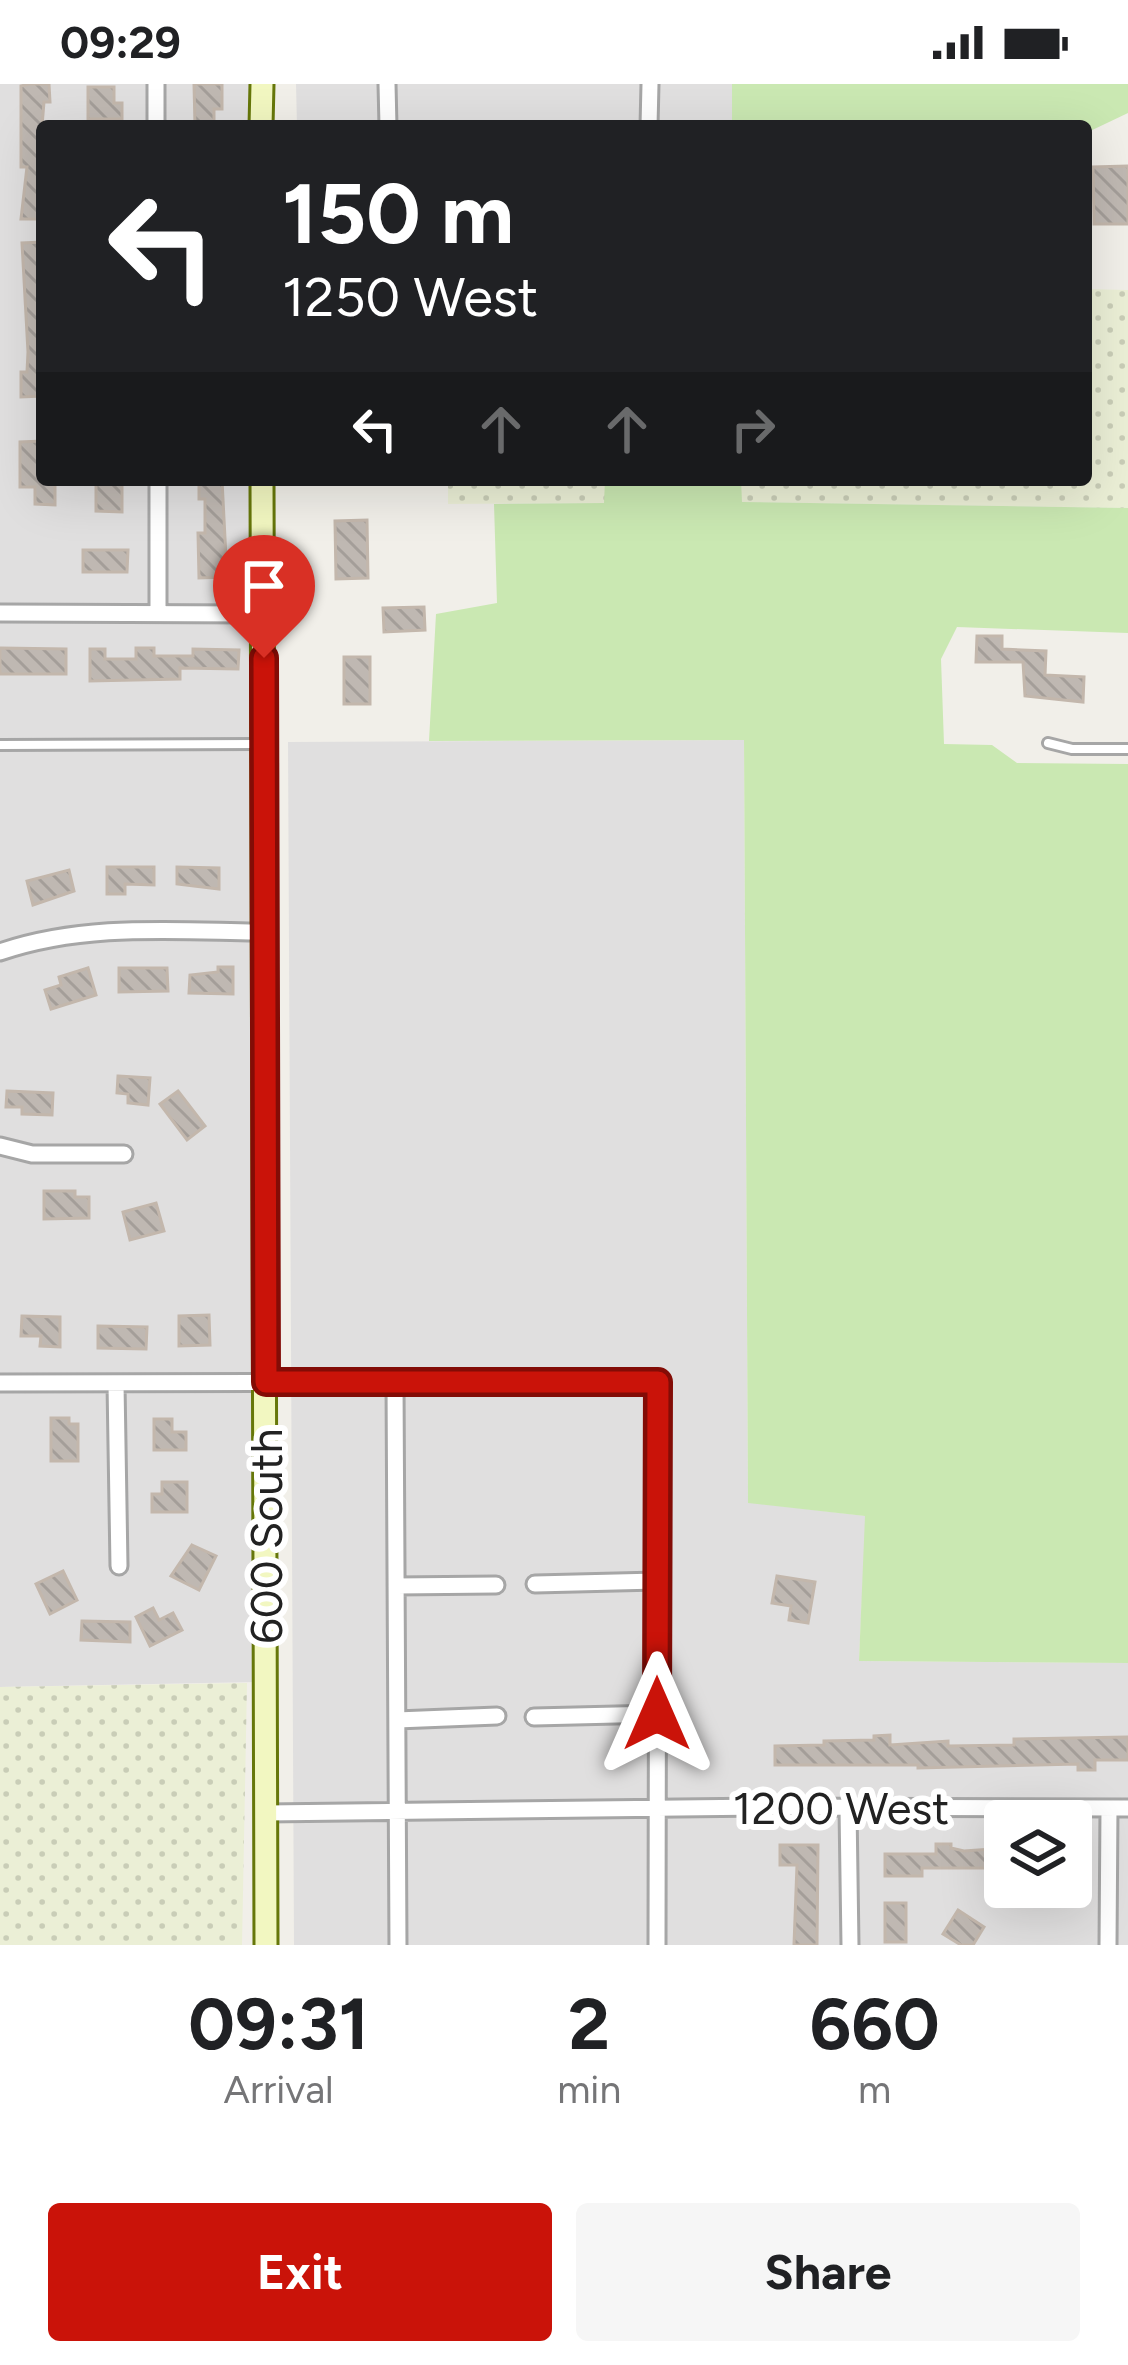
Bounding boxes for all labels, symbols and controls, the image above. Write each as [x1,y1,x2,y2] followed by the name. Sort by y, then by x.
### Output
[60,15,181,69] text: 09:29
[282,163,514,264] text: 150 m
[84,168,240,324] icon: left
[282,265,538,330] text: 1250 West
[342,396,408,462] icon: left
[468,396,534,462] icon: ahead
[594,396,660,462] icon: ahead
[720,396,786,462] icon: right
[213,535,315,658] pin
[231,553,297,619] icon: arrive
[239,1428,293,1644] street label: 600 South
[594,1651,720,1777] position arrow
[733,1781,949,1835] street label: 1200 West
[984,1800,1092,1908] map controls
[984,1800,1092,1908] button: layers
[188,1981,369,2067] text: 09:31
[568,1981,610,2067] text: 2
[809,1981,940,2067] text: 660
[224,2066,334,2113] text: Arrival
[557,2066,621,2113] text: min
[858,2066,891,2113] text: m
[48,2203,552,2341] button: Exit
[576,2203,1080,2341] button: Share

